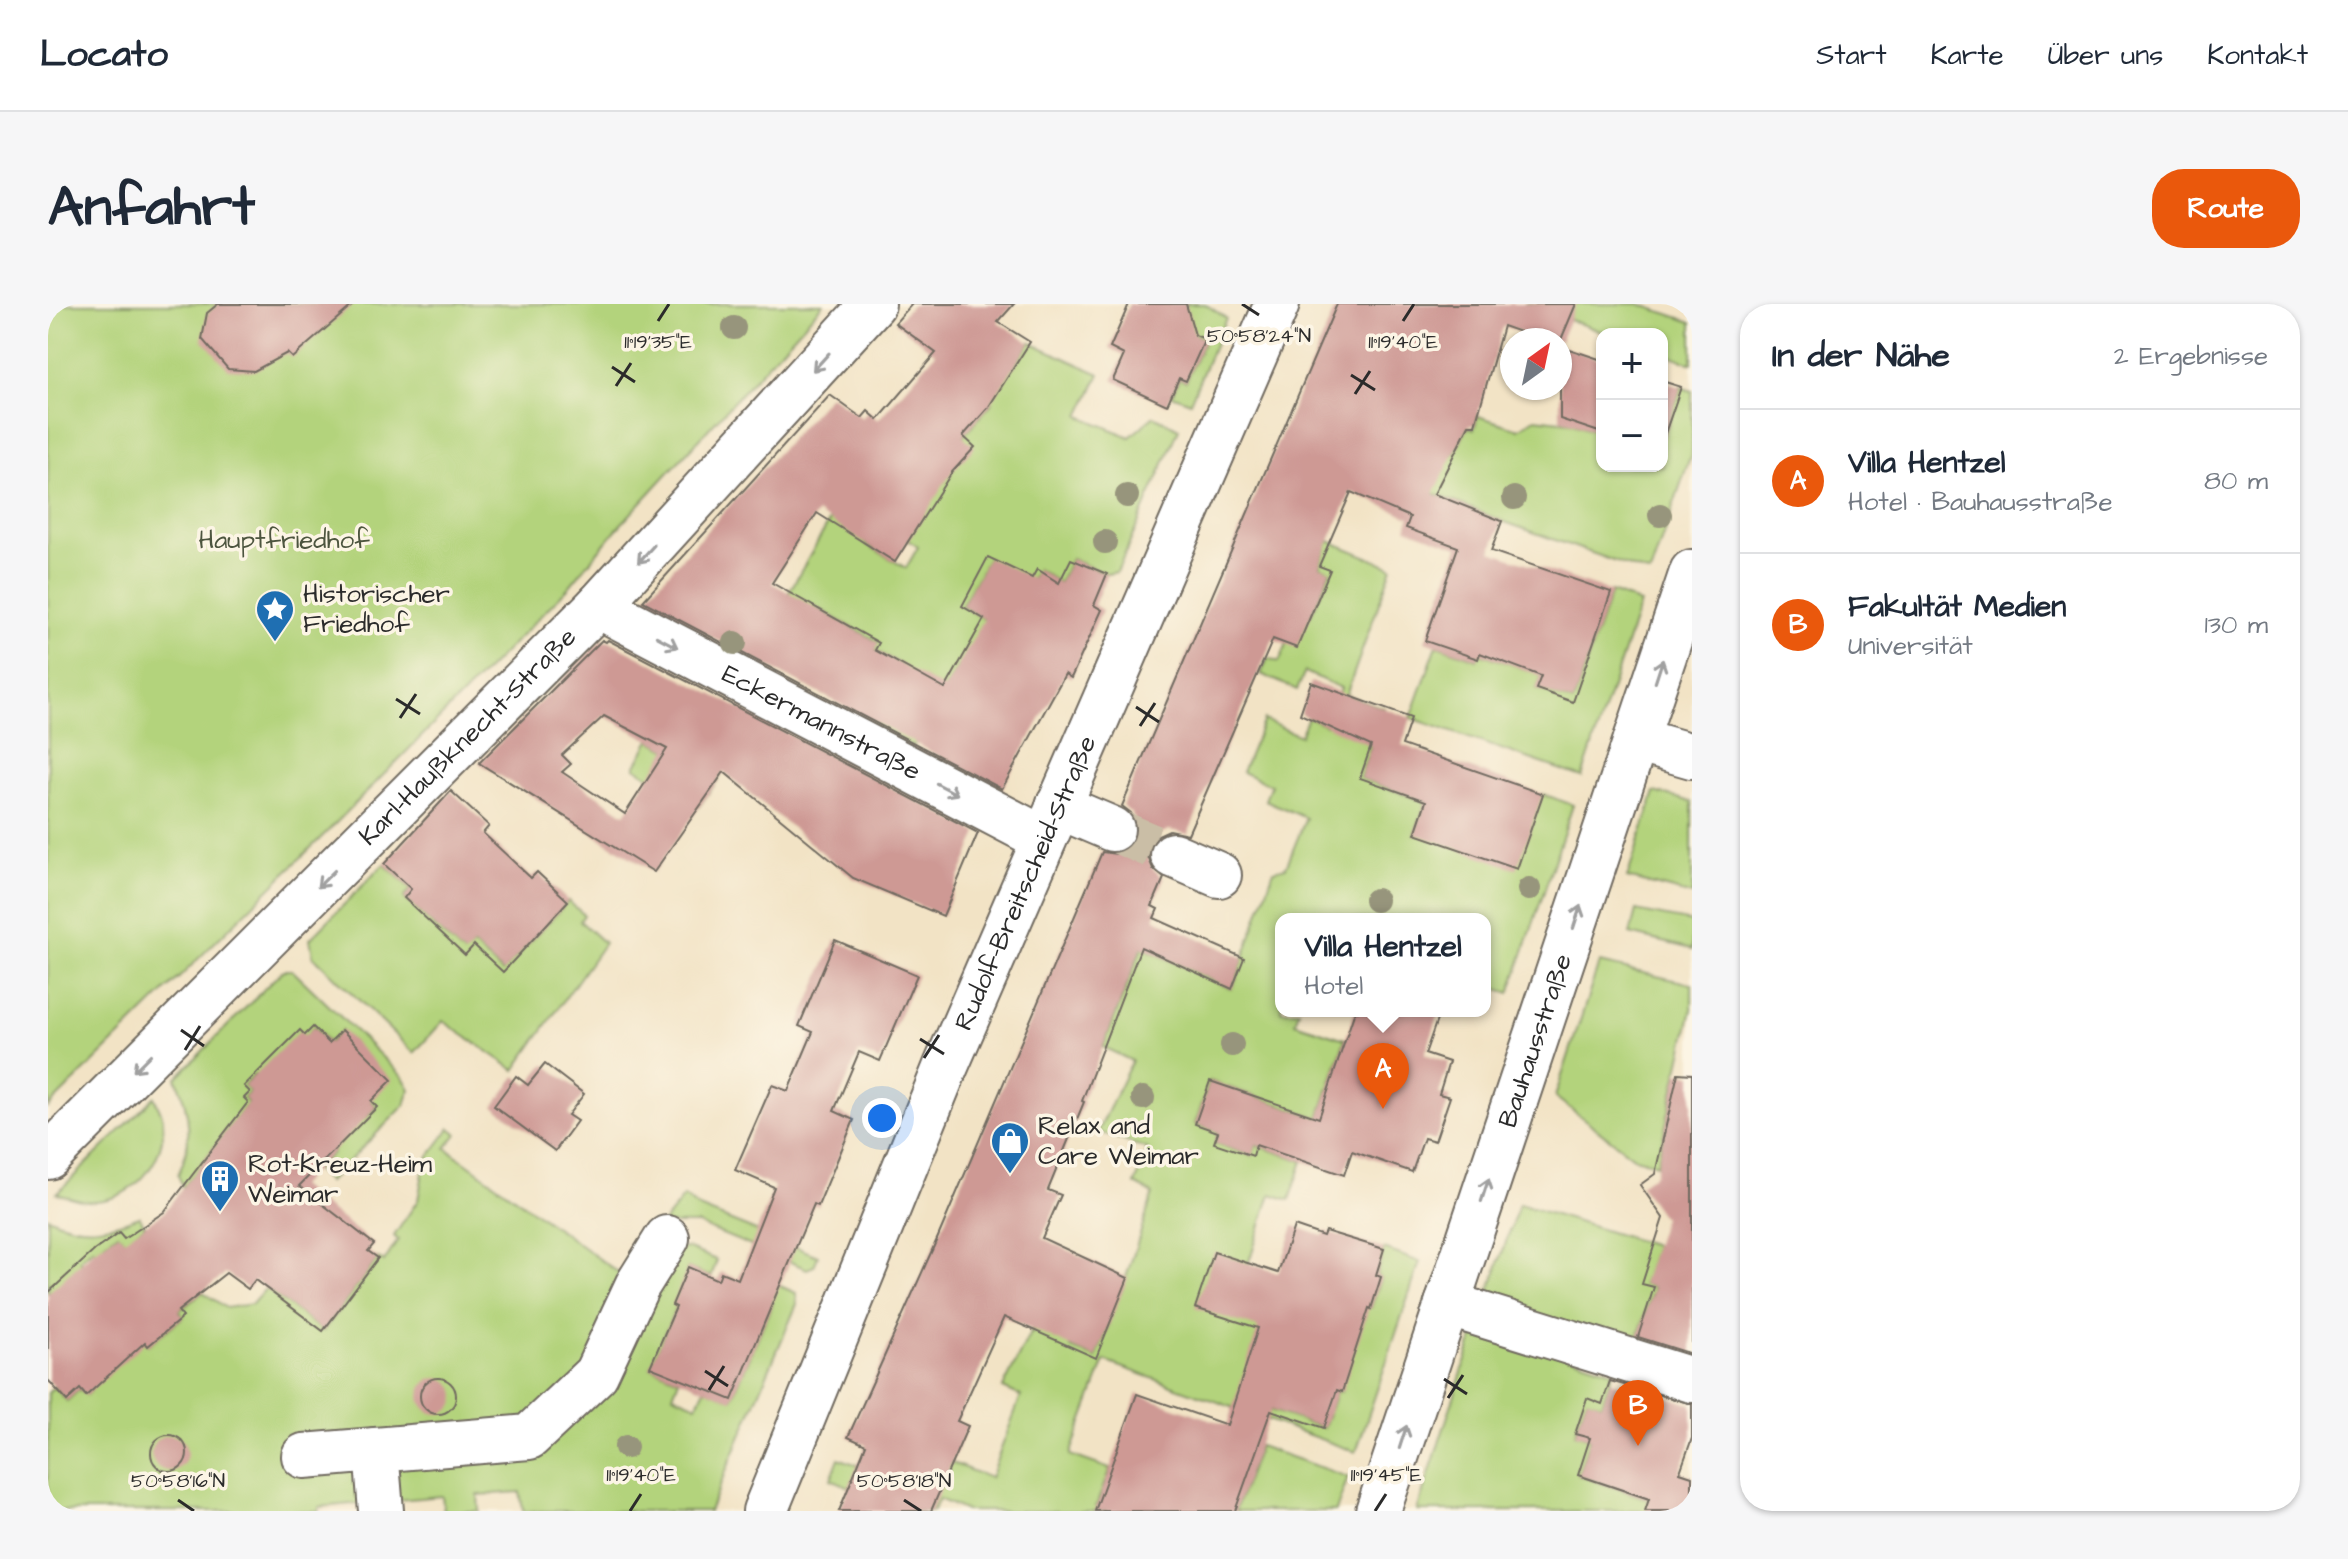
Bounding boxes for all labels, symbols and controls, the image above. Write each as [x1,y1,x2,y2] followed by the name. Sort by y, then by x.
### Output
[40,29,168,81] text: Locato
[1816,36,1887,75] text: Start
[1931,36,2004,75] text: Karte
[2048,36,2163,75] text: Über uns
[2207,36,2308,75] text: Kontakt
[48,169,255,247] text: Anfahrt
[2152,169,2300,248] button: Route
[1207,322,1311,350] text: 50°58'24"N
[624,328,692,356] text: 11°19'35"E
[1368,328,1438,356] text: 11°19'40"E
[1500,328,1572,400] north arrow
[1596,328,1668,472] map controls
[1596,328,1668,400] button: +
[1772,332,1950,380] text: In der Nähe
[2114,338,2268,374] text: 2 Ergebnisse
[812,351,830,371] one-way arrow
[1596,400,1668,472] button: −
[1848,442,2005,484] text: Villa Hentzel
[1790,463,1806,499] text: A
[2204,463,2268,499] text: 80 m
[1848,484,2112,520] text: Hotel · Bauhausstraße
[198,522,370,558] park label: Hauptfriedhof
[637,544,655,564] one-way arrow
[303,576,450,642] place label: Historischer Friedhof
[1848,586,2066,628] text: Fakultät Medien
[254,588,296,643] place icon: Historischer Friedhof
[1789,607,1807,643] text: B
[2204,607,2268,643] text: 130 m
[351,620,584,854] street label: Karl-Haußknecht-Straße
[1848,628,1973,664] text: Universität
[655,635,678,651] one-way arrow
[716,656,927,789] street label: Eckermannstraße
[1652,658,1667,684] one-way arrow
[946,730,1105,1036] street label: Rudolf-Breitscheid-Straße
[935,781,959,797] one-way arrow
[316,869,335,889] one-way arrow
[1570,905,1585,930] one-way arrow
[1275,913,1491,1017] popup
[1304,926,1462,968] text: Villa Hentzel
[1490,949,1581,1132] street label: Bauhausstraße
[1304,968,1363,1004] text: Hotel
[1357,1043,1409,1109] pin: A
[133,1053,152,1072] one-way arrow
[862,1098,902,1138] your location
[1038,1108,1199,1174] place label: Relax and Care Weimar
[989,1120,1031,1175] shop icon: Relax and Care Weimar
[248,1146,433,1212] place label: Rot-Kreuz-Heim Weimar
[199,1158,241,1213] building icon: Rot-Kreuz-Heim Weimar
[1479,1178,1494,1203] one-way arrow
[1612,1380,1664,1446] pin: B
[1396,1425,1411,1450] one-way arrow
[606,1461,676,1489] text: 11°19'40"E
[1350,1461,1422,1489] text: 11°19'45"E
[131,1467,225,1495] text: 50°58'16"N
[857,1467,951,1495] text: 50°58'18"N

